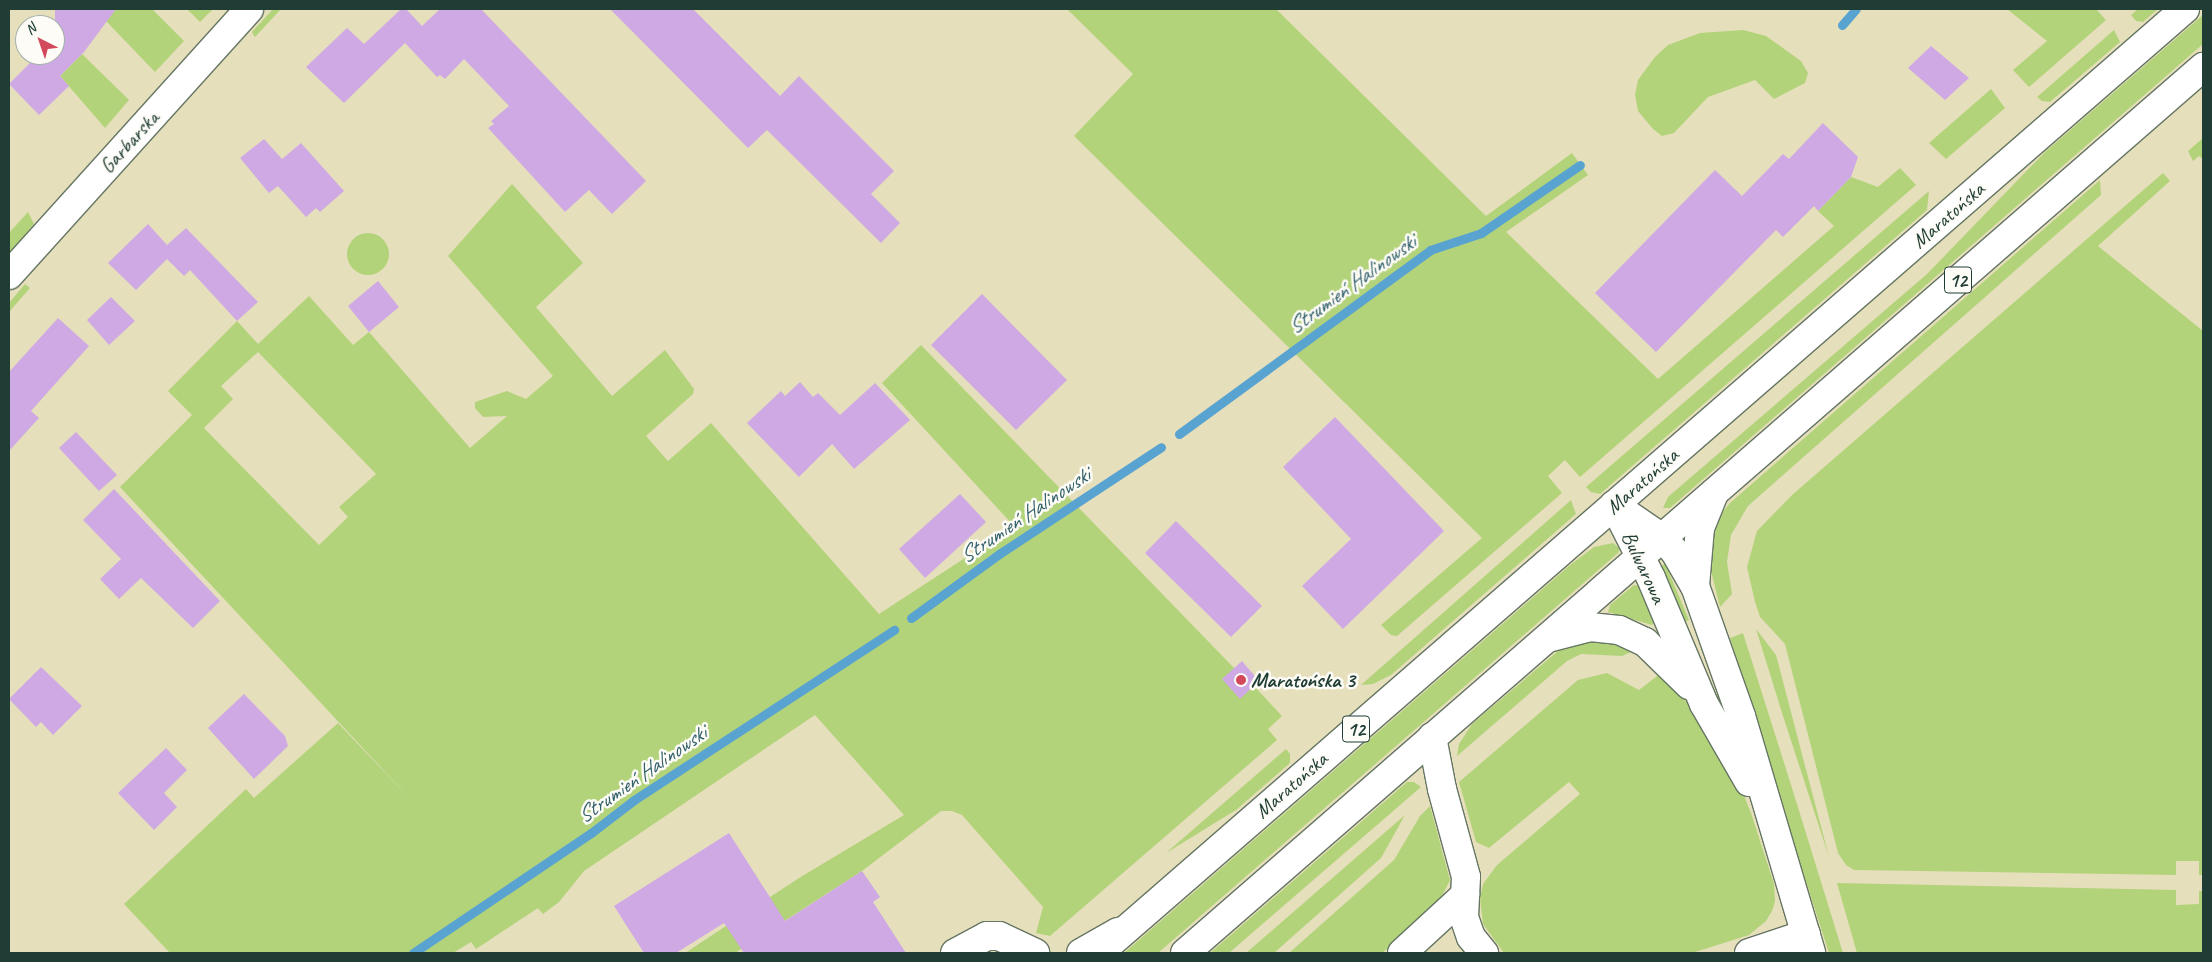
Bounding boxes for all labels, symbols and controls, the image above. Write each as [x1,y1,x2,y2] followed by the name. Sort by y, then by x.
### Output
[15,15,65,65] north arrow
[22,20,39,38] text: N
[94,106,164,178] street label: Garbarska
[1906,177,1990,253] street label: Maratońska
[1283,230,1421,340] water label: Strumień Halinowski
[1943,262,1973,298] road number: 12
[1600,443,1684,519] street label: Maratońska
[955,463,1095,569] water label: Strumień Halinowski
[1616,527,1672,607] street label: Bulwarowa
[1251,667,1355,693] place label: Maratońska 3
[1235,674,1247,686] marker: Maratońska 3
[1341,712,1371,746] road number: 12
[572,721,712,829] water label: Strumień Halinowski
[1249,747,1333,823] street label: Maratońska

